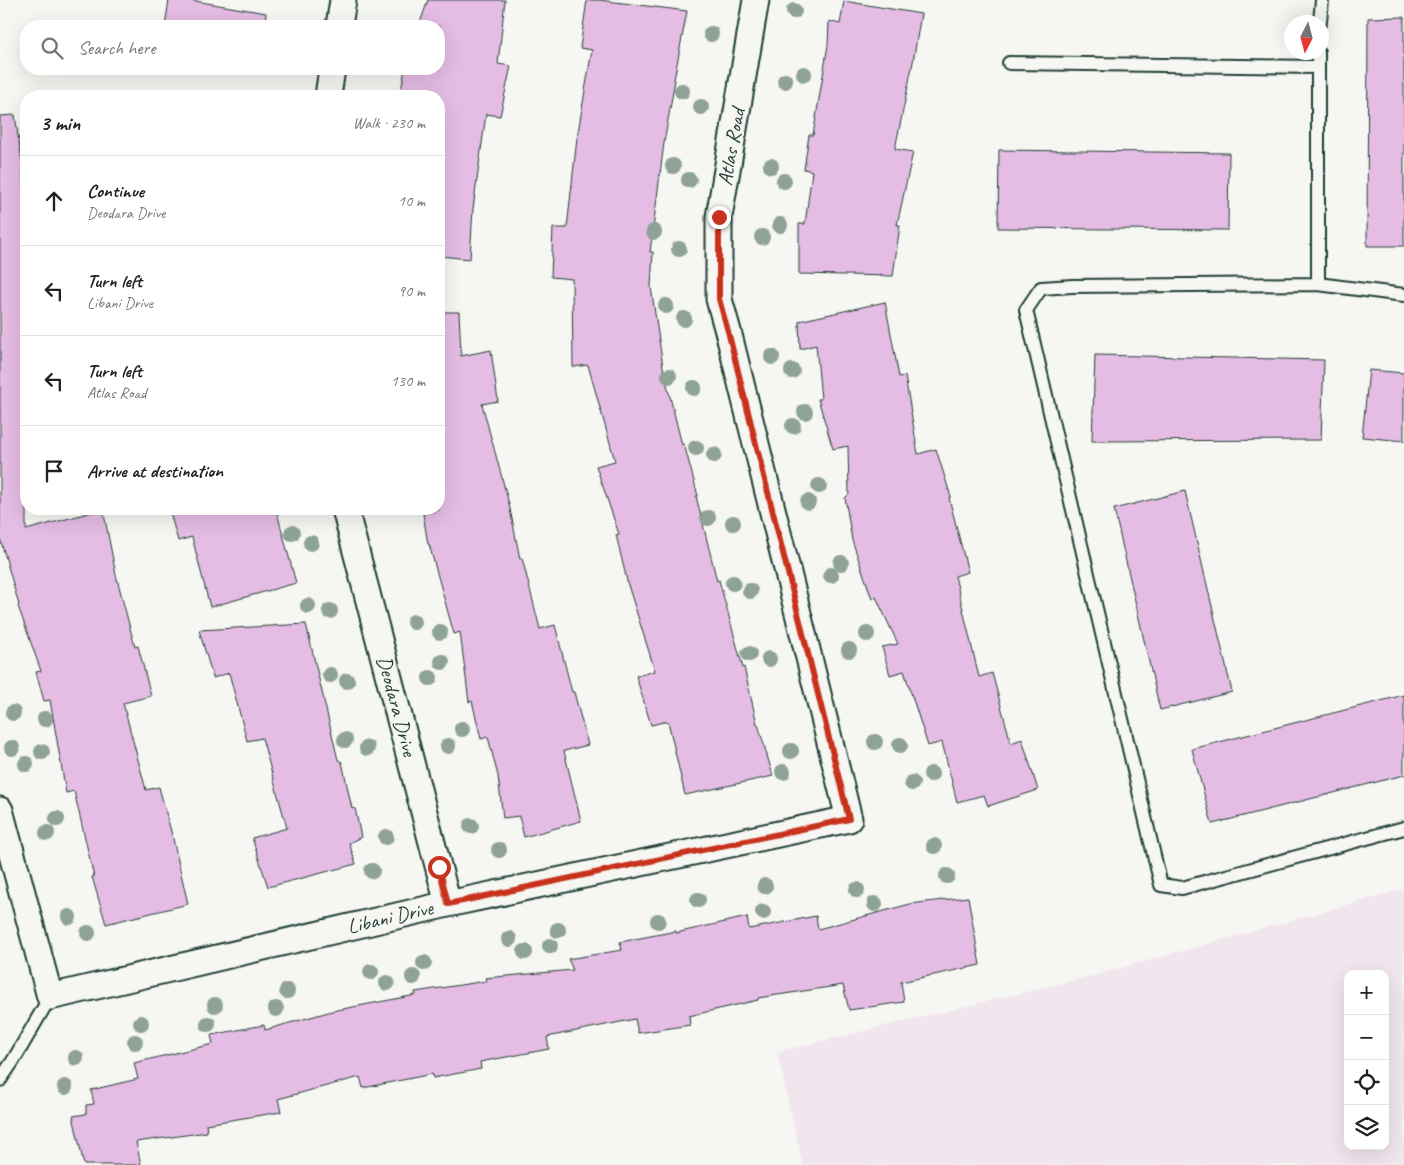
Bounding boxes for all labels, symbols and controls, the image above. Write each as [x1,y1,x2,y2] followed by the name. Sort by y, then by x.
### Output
[1284,15,1329,60] north arrow
[20,20,445,75] search box
[38,34,66,62] icon: search
[78,36,155,60] text: Search here
[711,103,751,188] street label: Atlas Road
[40,110,80,136] text: 3 min
[353,113,425,133] text: Walk · 230 m
[87,179,144,203] text: Continue
[40,187,68,215] icon: ahead
[398,191,425,211] text: 10 m
[87,203,165,223] text: Deodara Drive
[708,206,731,229] route end
[87,269,142,293] text: Turn left
[40,277,68,305] icon: left
[398,281,425,301] text: 90 m
[87,293,153,313] text: Libani Drive
[87,359,142,383] text: Turn left
[40,367,68,395] icon: left
[391,371,425,391] text: 130 m
[87,383,146,403] text: Atlas Road
[40,457,68,485] icon: arrive
[87,459,223,483] text: Arrive at destination
[371,653,423,760] street label: Deodara Drive
[428,856,451,879] route start
[345,894,436,939] street label: Libani Drive
[1344,970,1389,1150] map controls
[1344,970,1389,1015] button: +
[1344,1015,1389,1060] button: −
[1344,1060,1389,1105] button: locate
[1344,1105,1389,1150] button: layers

